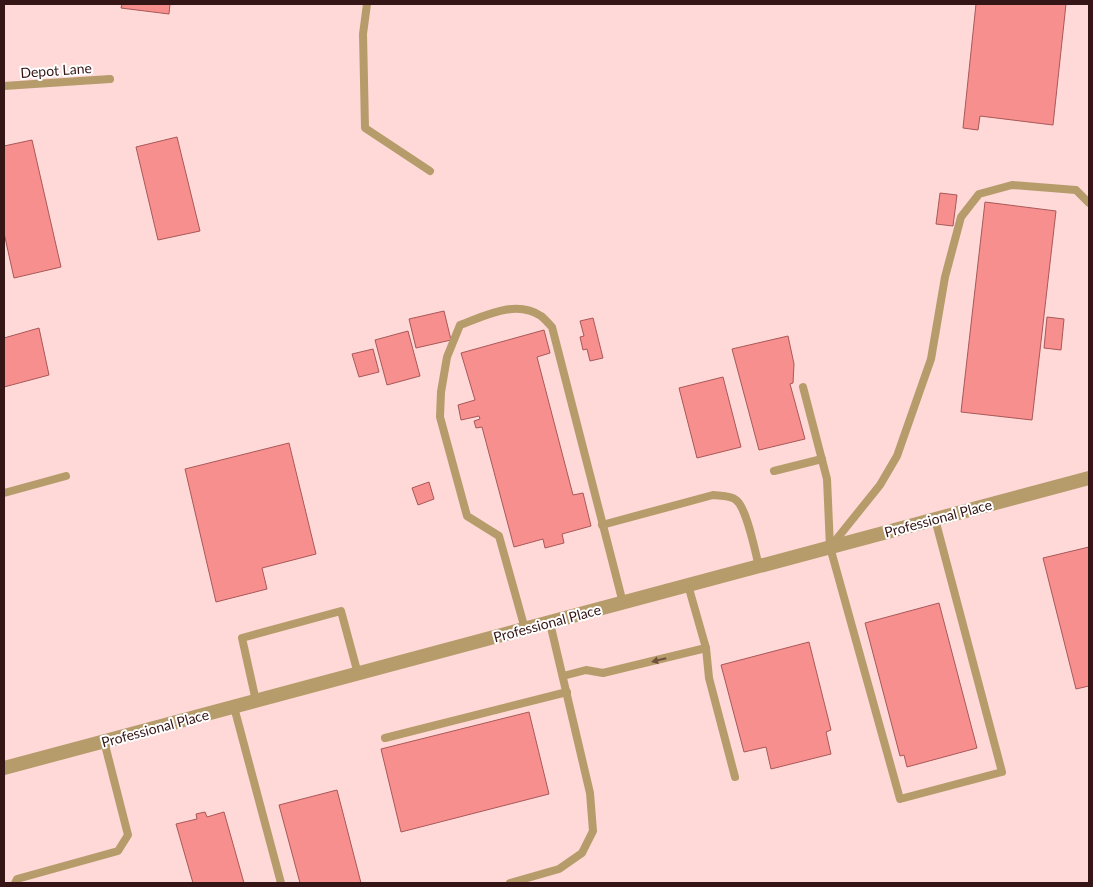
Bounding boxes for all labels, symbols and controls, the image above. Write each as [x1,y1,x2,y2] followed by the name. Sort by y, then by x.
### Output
[20,59,92,81] street label: Depot Lane
[882,495,994,541] street label: Professional Place
[491,600,603,646] street label: Professional Place
[651,656,666,664] one-way arrow
[99,705,211,751] street label: Professional Place

